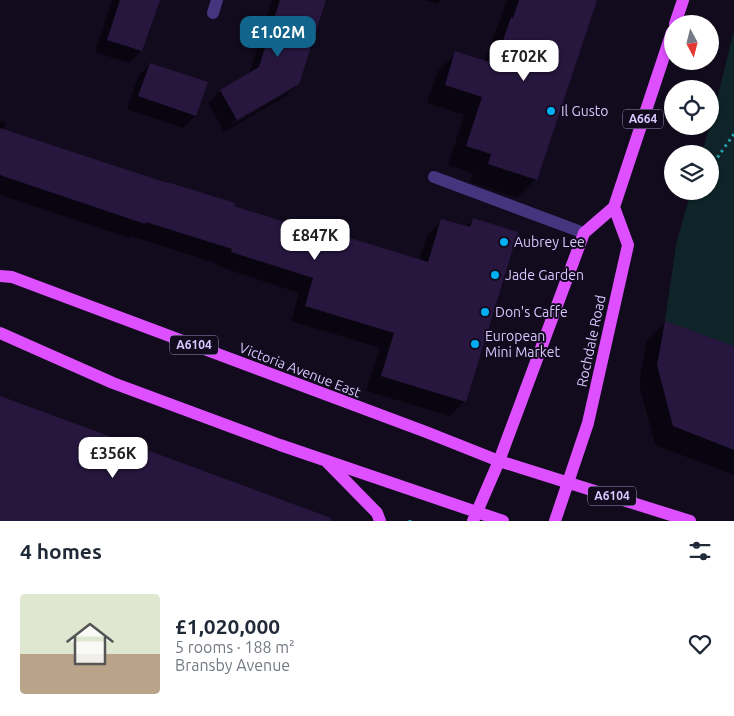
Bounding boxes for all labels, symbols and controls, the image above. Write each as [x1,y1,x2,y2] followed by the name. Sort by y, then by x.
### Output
[237,15,319,58] pin: £1.02M
[664,15,719,70] north arrow
[664,15,719,200] map controls
[251,23,305,41] text: £1.02M
[489,39,559,82] pin: £702K
[501,47,547,65] text: £702K
[664,80,719,135] button: locate
[561,103,608,119] place label: Il Gusto
[545,105,557,117] marker: Il Gusto
[623,110,663,128] road number: A664
[664,145,719,200] button: layers
[280,218,350,261] pin: £847K
[292,226,338,244] text: £847K
[514,234,585,250] place label: Aubrey Lee
[498,236,510,248] marker: Aubrey Lee
[505,267,584,283] place label: Jade Garden
[489,269,501,281] marker: Jade Garden
[573,294,609,388] street label: Rochdale Road
[495,304,568,320] place label: Don's Caffe
[479,306,491,318] marker: Don's Caffe
[485,328,560,360] place label: European Mini Market
[170,336,218,354] road number: A6104
[469,338,481,350] marker: European Mini Market
[237,339,364,401] street label: Victoria Avenue East
[78,436,148,479] pin: £356K
[90,444,136,462] text: £356K
[588,486,636,506] road number: A6104
[686,537,714,565] icon: filters
[20,539,102,563] text: 4 homes
[60,614,120,674] icon: home
[175,614,280,638] text: £1,020,000
[686,630,714,658] icon: heart
[175,638,295,656] text: 5 rooms · 188 m²
[175,656,290,674] text: Bransby Avenue

